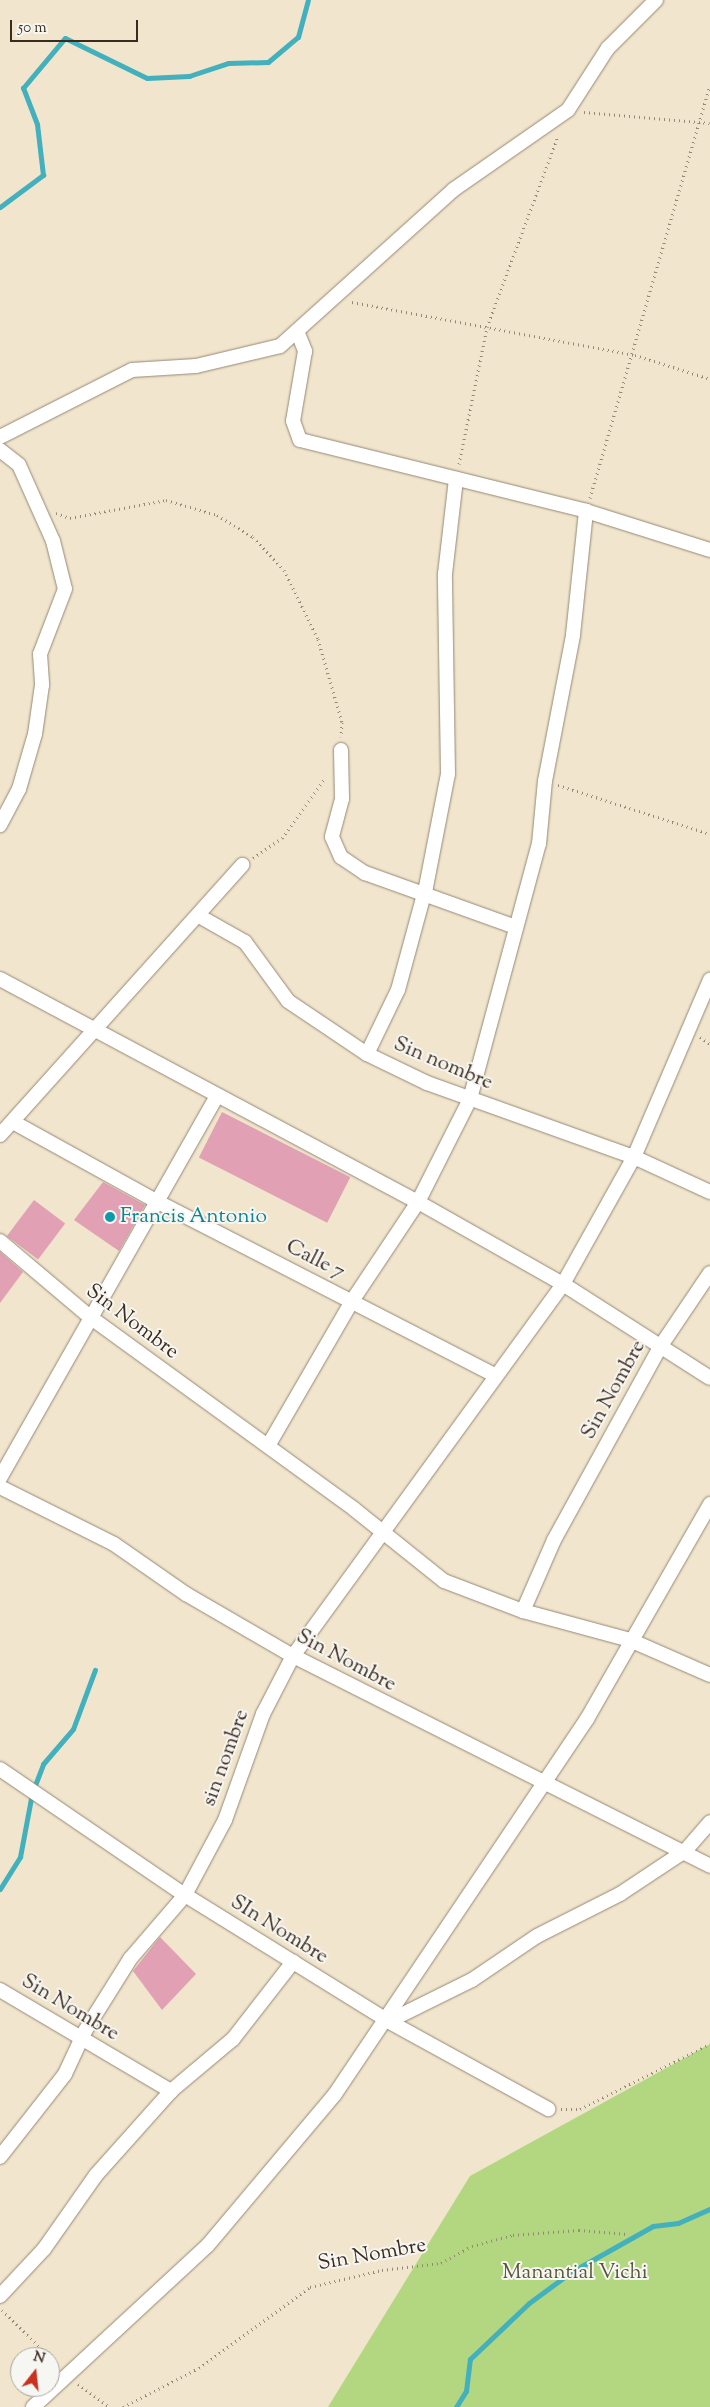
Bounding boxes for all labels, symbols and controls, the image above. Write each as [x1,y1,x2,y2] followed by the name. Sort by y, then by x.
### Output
[12,10,140,42] scale bar
[18,18,47,39] text: 50 m
[390,1032,496,1096] street label: Sin nombre
[120,1204,267,1230] place label: Francis Antonio
[104,1211,116,1223] marker: Francis Antonio
[281,1235,349,1285] street label: Calle 7
[81,1279,183,1365] street label: Sin Nombre
[576,1336,652,1444] street label: Sin Nombre
[292,1624,400,1698] street label: Sin Nombre
[197,1706,255,1810] street label: sin nombre
[225,1890,333,1970] street label: SIn Nombre
[17,1969,123,2047] street label: Sin Nombre
[316,2233,428,2277] street label: Sin Nombre
[502,2260,648,2286] park label: Manantial Vichi
[10,2347,60,2397] north arrow
[31,2347,47,2370] text: N

